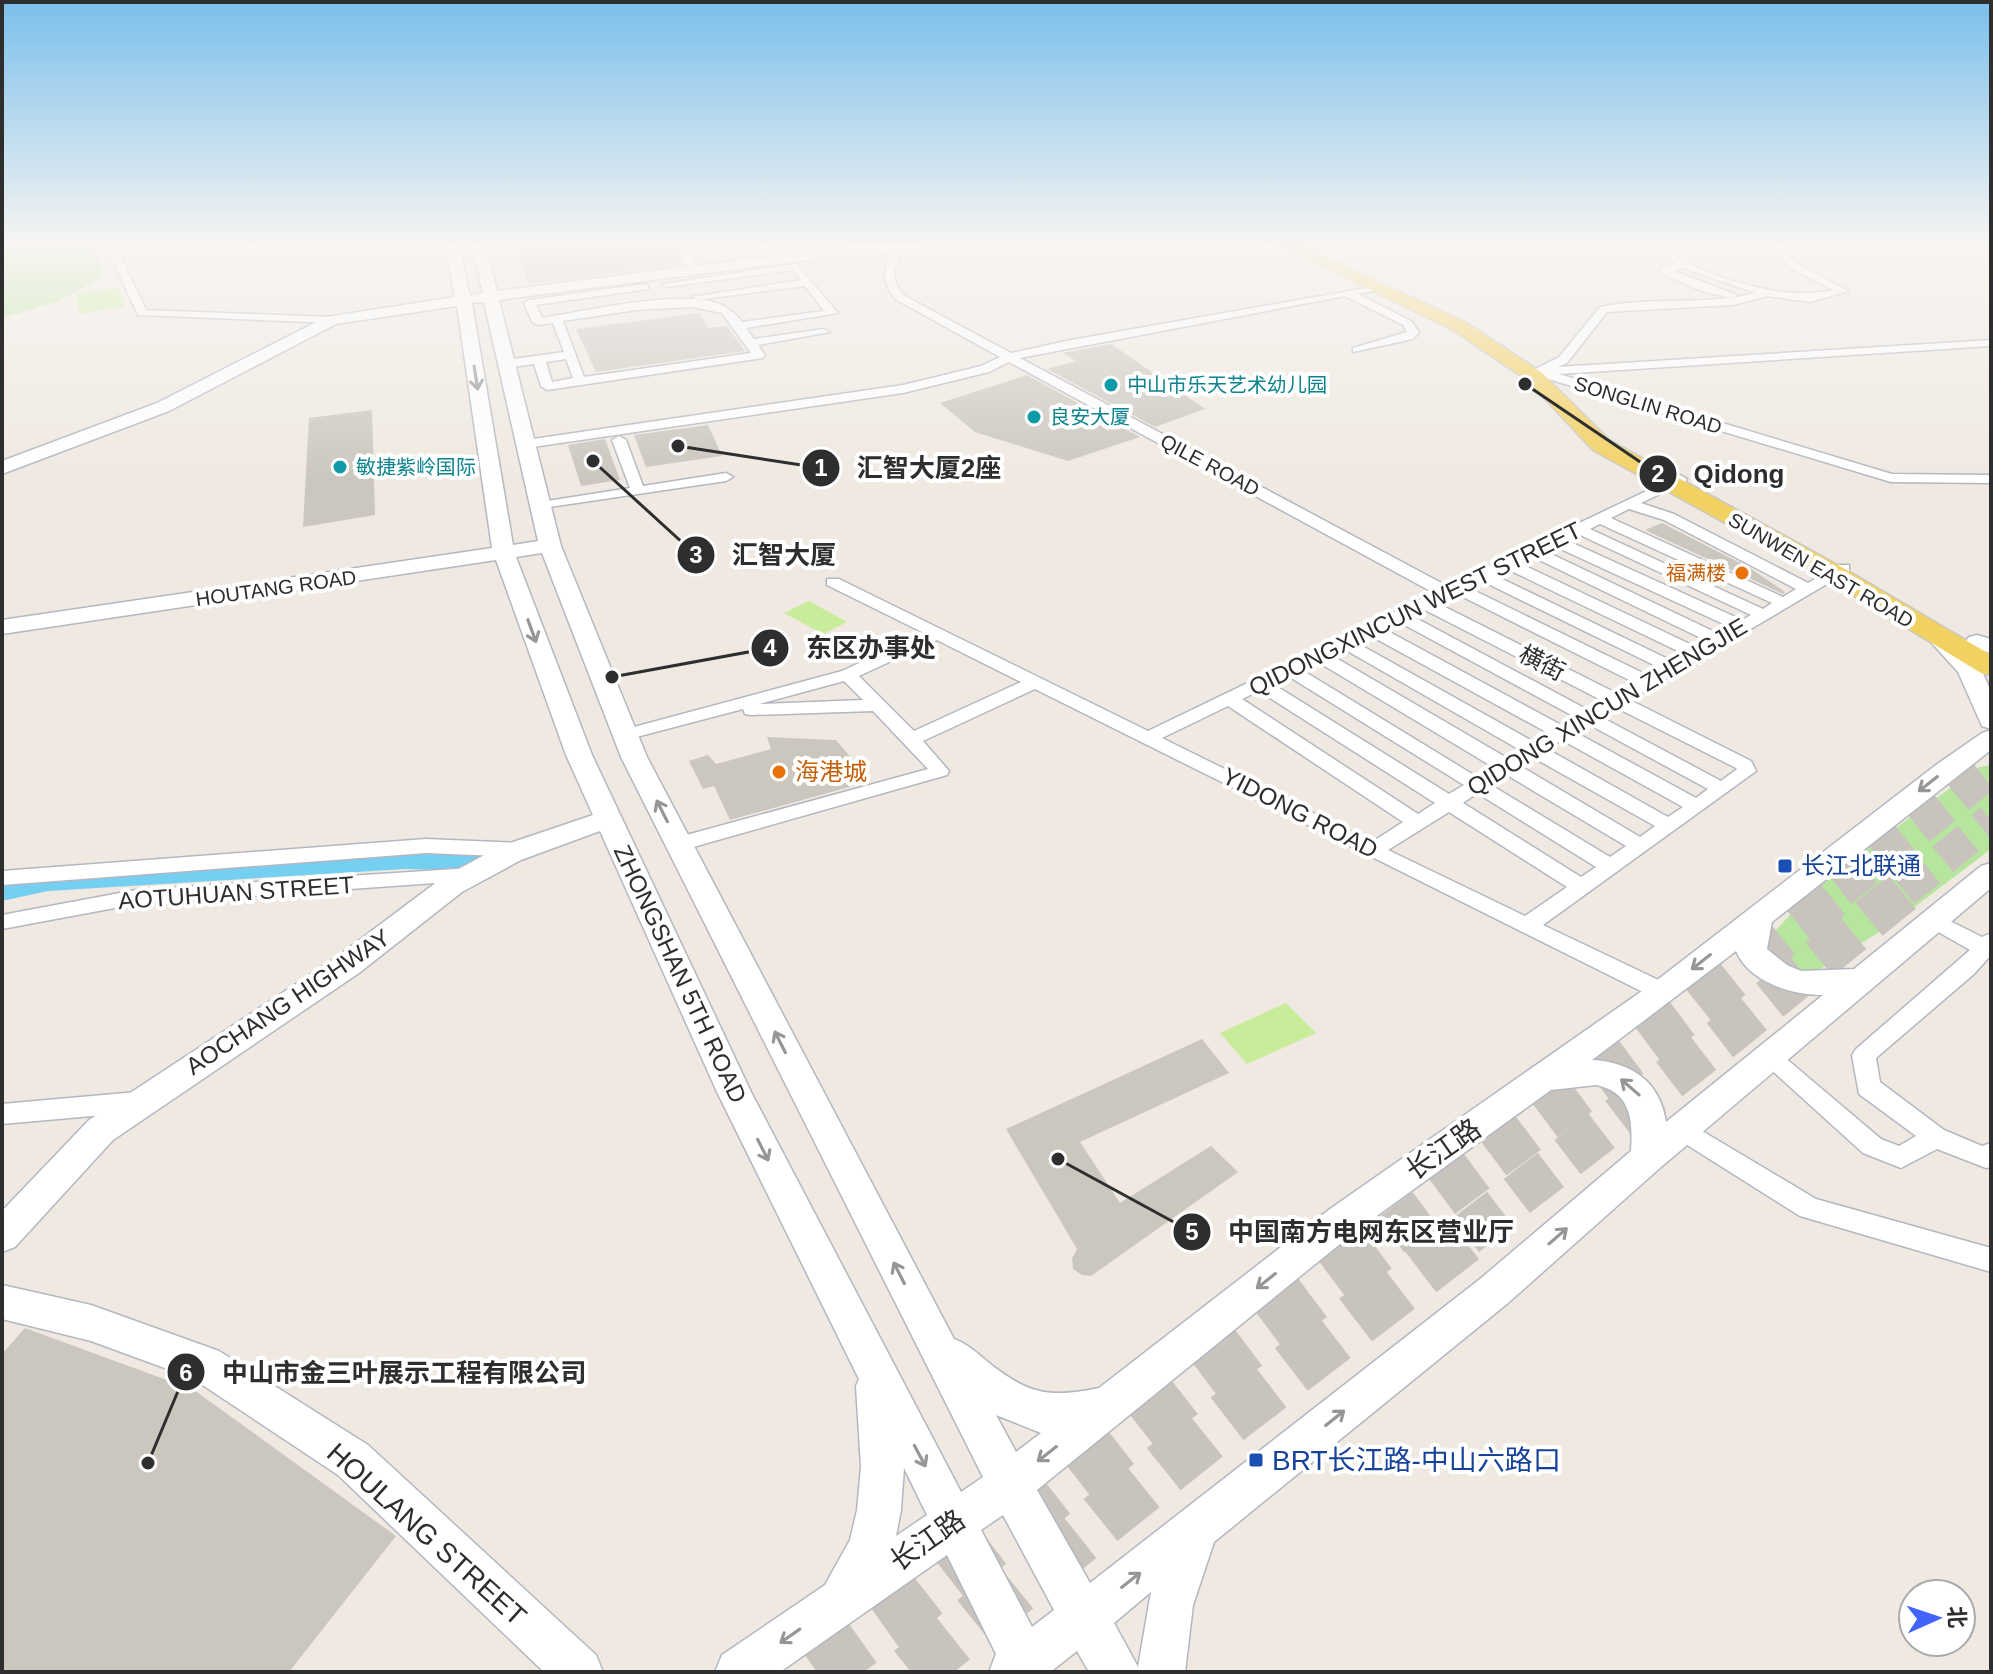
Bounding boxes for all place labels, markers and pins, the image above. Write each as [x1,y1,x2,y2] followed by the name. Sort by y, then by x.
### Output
[1127,374,1327,396] place label: 中山市乐天艺术幼儿园
[1102,376,1120,394] marker: 中山市乐天艺术幼儿园
[1050,406,1130,428] place label: 良安大厦
[1025,408,1043,426] marker: 良安大厦
[801,443,1017,493] callout: 汇智大厦2座
[1638,449,1801,499] callout: Qidong
[356,456,476,478] place label: 敏捷紫岭国际
[331,458,349,476] marker: 敏捷紫岭国际
[676,530,852,580] callout: 汇智大厦
[1666,562,1726,584] place label: 福满楼
[1733,564,1751,582] marker: 福满楼
[750,623,952,673] callout: 东区办事处
[795,758,867,785] place label: 海港城
[770,763,788,781] marker: 海港城
[1801,852,1921,879] place label: 长江北联通
[1776,857,1794,875] marker: 长江北联通
[1172,1207,1530,1257] callout: 中国南方电网东区营业厅
[166,1347,602,1397] callout: 中山市金三叶展示工程有限公司
[1272,1445,1561,1476] place label: BRT长江路-中山六路口
[1247,1451,1265,1469] marker: BRT长江路-中山六路口

